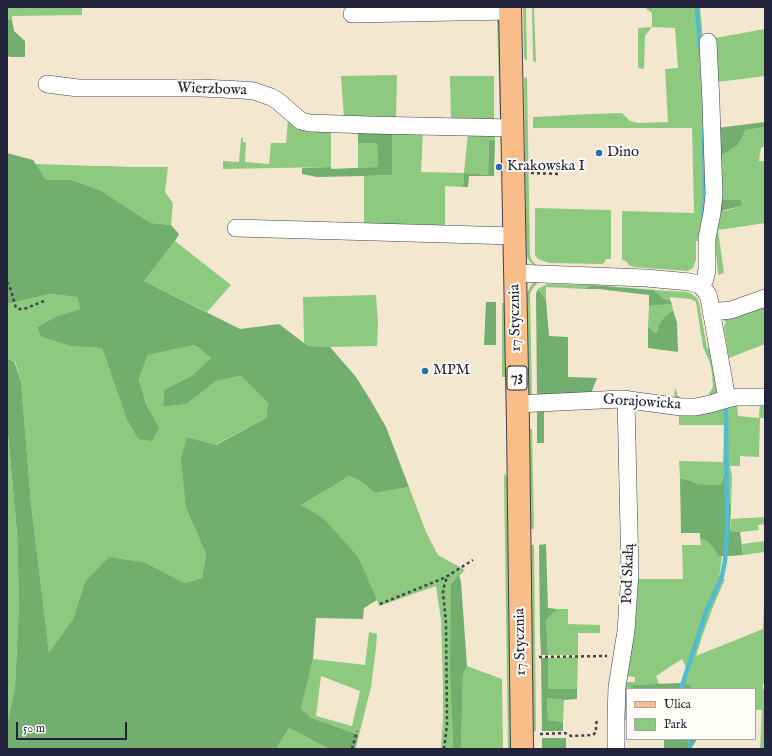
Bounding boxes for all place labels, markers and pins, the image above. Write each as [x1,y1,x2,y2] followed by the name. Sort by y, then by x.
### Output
[607,144,639,162] place label: Dino
[594,148,604,158] marker: Dino
[507,158,585,176] place label: Krakowska I
[494,162,504,172] marker: Krakowska I
[433,362,470,380] place label: MPM
[420,366,430,376] marker: MPM

